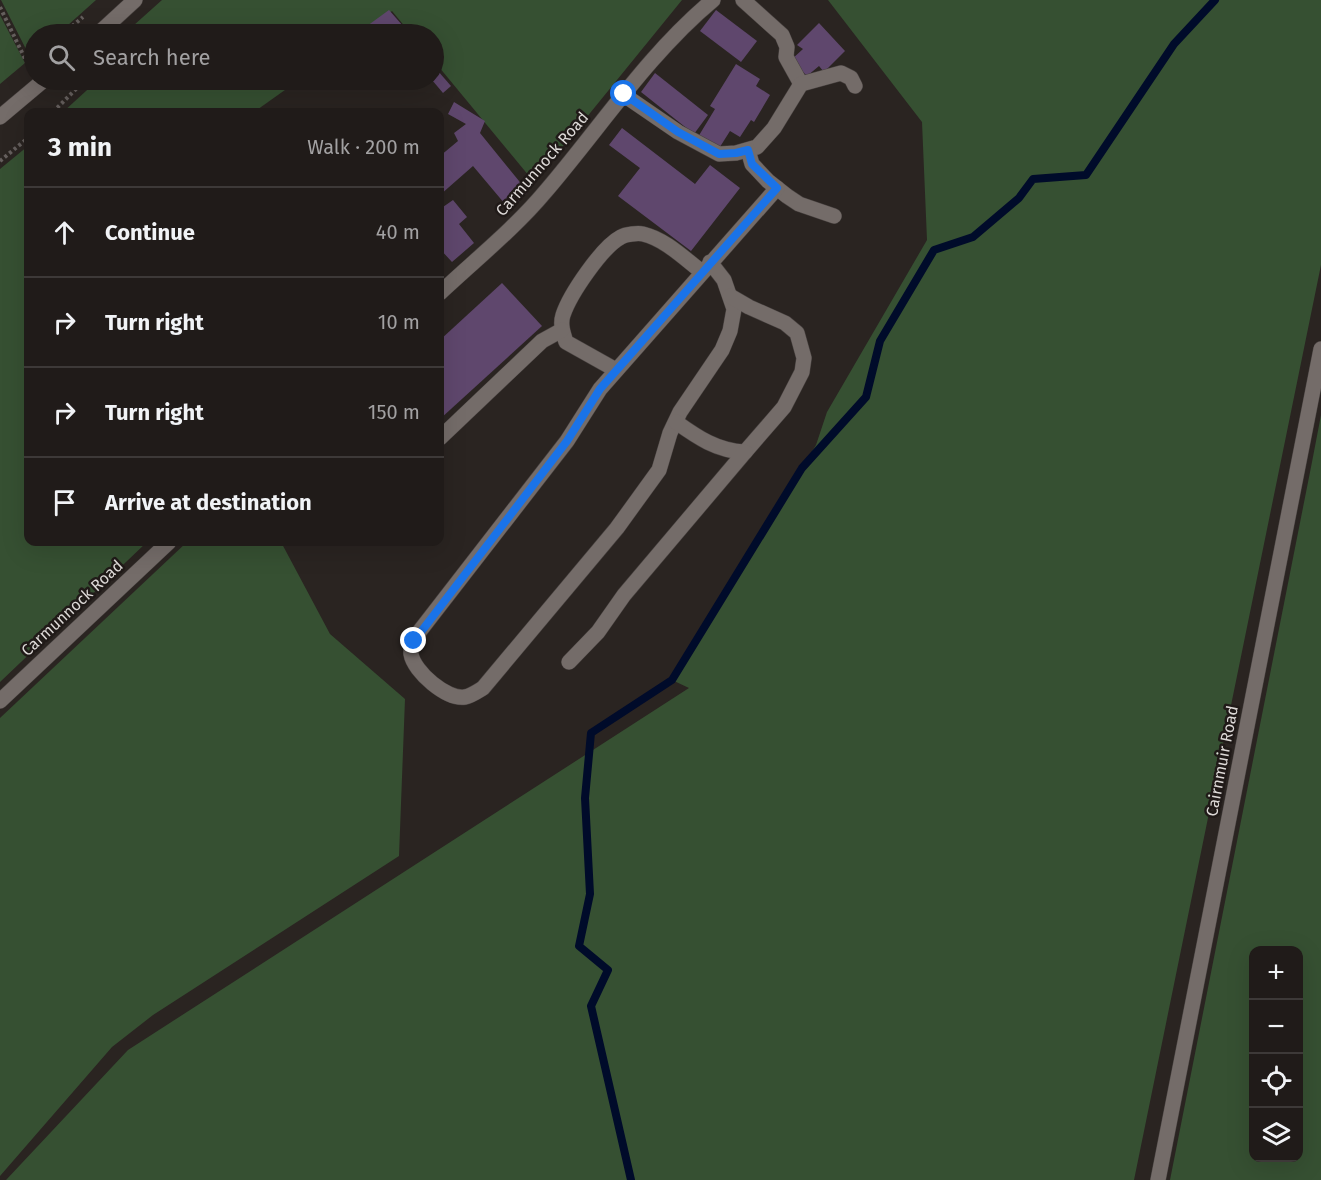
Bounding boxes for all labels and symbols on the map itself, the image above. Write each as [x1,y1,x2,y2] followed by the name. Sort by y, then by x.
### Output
[610,80,636,106] route start
[492,108,592,220] street label: Carmunnock Road
[17,556,127,660] street label: Carmunnock Road
[400,627,426,653] route end
[1202,704,1242,818] street label: Cairnmuir Road

